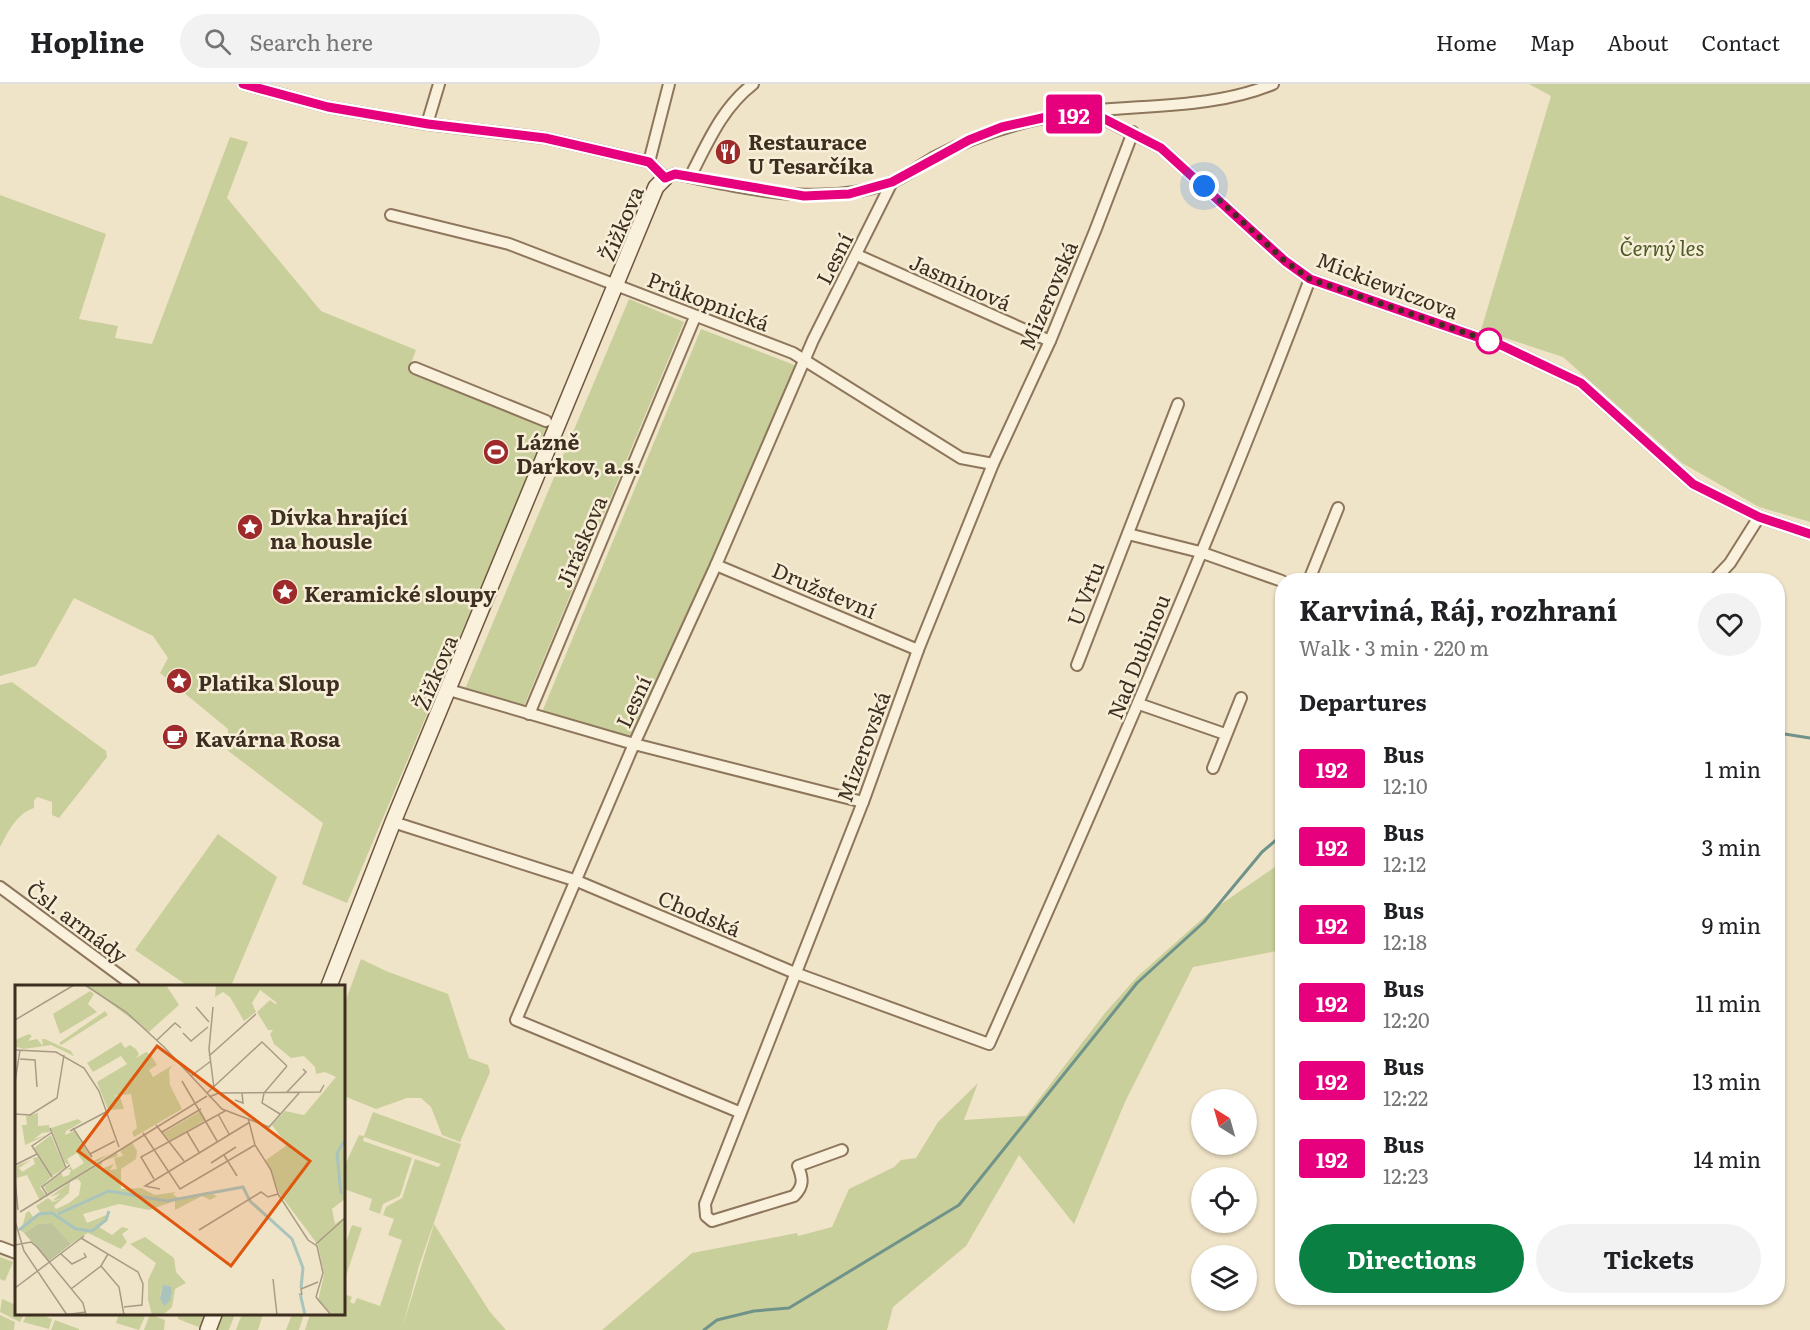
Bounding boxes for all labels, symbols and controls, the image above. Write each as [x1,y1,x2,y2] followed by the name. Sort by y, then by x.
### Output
[180,14,600,68] search box
[30,20,144,62] text: Hopline
[201,25,234,58] icon: search
[249,25,373,58] text: Search here
[1436,26,1497,57] text: Home
[1530,26,1574,57] text: Map
[1607,26,1669,57] text: About
[1702,26,1780,57] text: Contact
[1040,94,1108,134] line badge: 192
[1058,99,1090,130] text: 192
[748,125,875,180] place label: Restaurace U Tesarčíka
[713,137,743,167] restaurant icon: Restaurace U Tesarčíka
[1189,171,1219,201] your location
[590,180,650,265] street label: Žižkova
[807,227,859,289] street label: Lesní
[1619,231,1705,262] park label: Černý les
[1010,235,1084,354] street label: Mizerovská
[1313,243,1464,326] street label: Mickiewiczova
[905,245,1017,317] street label: Jasmínová
[643,262,775,338] street label: Průkopnická
[1476,328,1502,354] unlabelled marker
[516,425,641,480] place label: Lázně Darkov, a.s.
[481,437,511,467] sports icon: Lázně Darkov, a.s.
[547,490,614,592] street label: Jiráskova
[270,500,408,555] place label: Dívka hrající na housle
[235,512,265,542] place icon: Dívka hrající na housle
[768,553,882,625] street label: Družstevní
[1058,556,1110,630] street label: U Vrtu
[270,577,300,607] place icon: Keramické sloupy
[304,577,496,608] place label: Keramické sloupy
[1299,588,1617,630] text: Karviná, Ráj, rozhraní
[1098,589,1176,723] street label: Nad Dubinou
[1698,593,1761,656] button: heart
[404,629,464,714] street label: Žižkova
[1299,632,1489,662] text: Walk · 3 min · 220 m
[164,666,194,696] place icon: Platika Sloup
[198,666,340,697] place label: Platika Sloup
[606,670,658,732] street label: Lesní
[1299,685,1426,718] text: Departures
[828,686,897,806] street label: Mizerovská
[160,722,190,752] cafe icon: Kavárna Rosa
[195,722,341,753] place label: Kavárna Rosa
[1383,737,1424,770] text: Bus
[1704,752,1761,785] text: 1 min
[1316,753,1348,784] text: 192
[1383,770,1428,800] text: 12:10
[1383,815,1424,848] text: Bus
[1701,830,1761,863] text: 3 min
[1316,831,1348,862] text: 192
[1383,848,1426,878] text: 12:12
[21,873,136,970] street label: Čsl. armády
[654,881,747,944] street label: Chodská
[1383,893,1424,926] text: Bus
[1702,908,1761,941] text: 9 min
[1316,909,1348,940] text: 192
[1383,926,1427,956] text: 12:18
[1383,971,1424,1004] text: Bus
[15,985,345,1315] inset map
[1695,986,1761,1019] text: 11 min
[1316,987,1348,1018] text: 192
[1383,1004,1429,1034] text: 12:20
[1383,1049,1424,1082] text: Bus
[1692,1064,1761,1097] text: 13 min
[1316,1065,1348,1096] text: 192
[1383,1082,1428,1112] text: 12:22
[1191,1089,1257,1155] north arrow
[1191,1089,1257,1311] map controls
[1383,1127,1424,1160] text: Bus
[1693,1142,1761,1175] text: 14 min
[1316,1143,1348,1174] text: 192
[1383,1160,1429,1190] text: 12:23
[1191,1167,1257,1233] button: locate
[1299,1224,1524,1293] button: Directions
[1536,1224,1761,1293] button: Tickets
[1191,1245,1257,1311] button: layers

